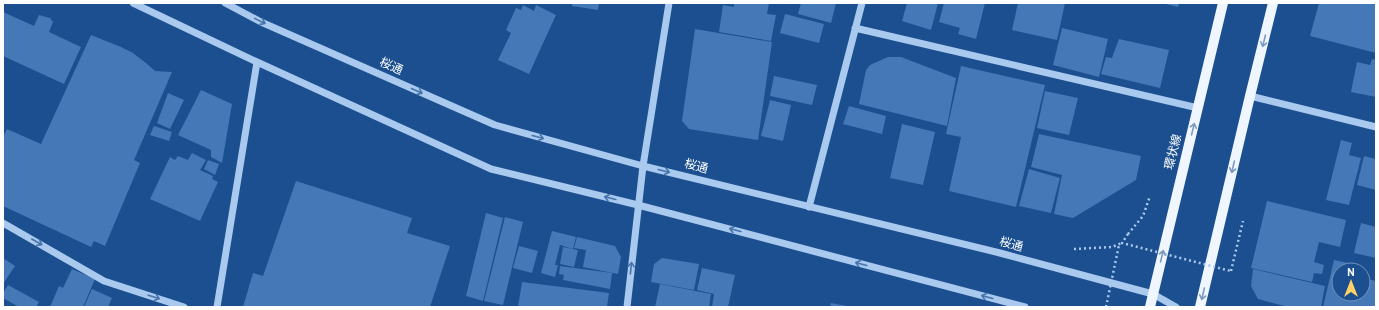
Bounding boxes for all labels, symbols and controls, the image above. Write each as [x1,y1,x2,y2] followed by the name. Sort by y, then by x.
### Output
[254,18,266,25] one-way arrow
[1259,34,1267,47] one-way arrow
[377,55,405,79] street label: 桜通
[411,88,423,95] one-way arrow
[1189,123,1197,136] one-way arrow
[1162,133,1186,171] street label: 環状線
[532,134,545,141] one-way arrow
[682,156,710,178] street label: 桜通
[1229,160,1236,173] one-way arrow
[657,167,670,175] one-way arrow
[603,193,616,201] one-way arrow
[729,226,742,234] one-way arrow
[997,234,1025,256] street label: 桜通
[31,239,43,247] one-way arrow
[1159,250,1166,263] one-way arrow
[855,260,868,267] one-way arrow
[628,262,635,275] one-way arrow
[1331,262,1371,302] north arrow
[1347,266,1355,280] text: N
[1199,287,1207,300] one-way arrow
[981,293,994,300] one-way arrow
[147,294,160,301] one-way arrow

